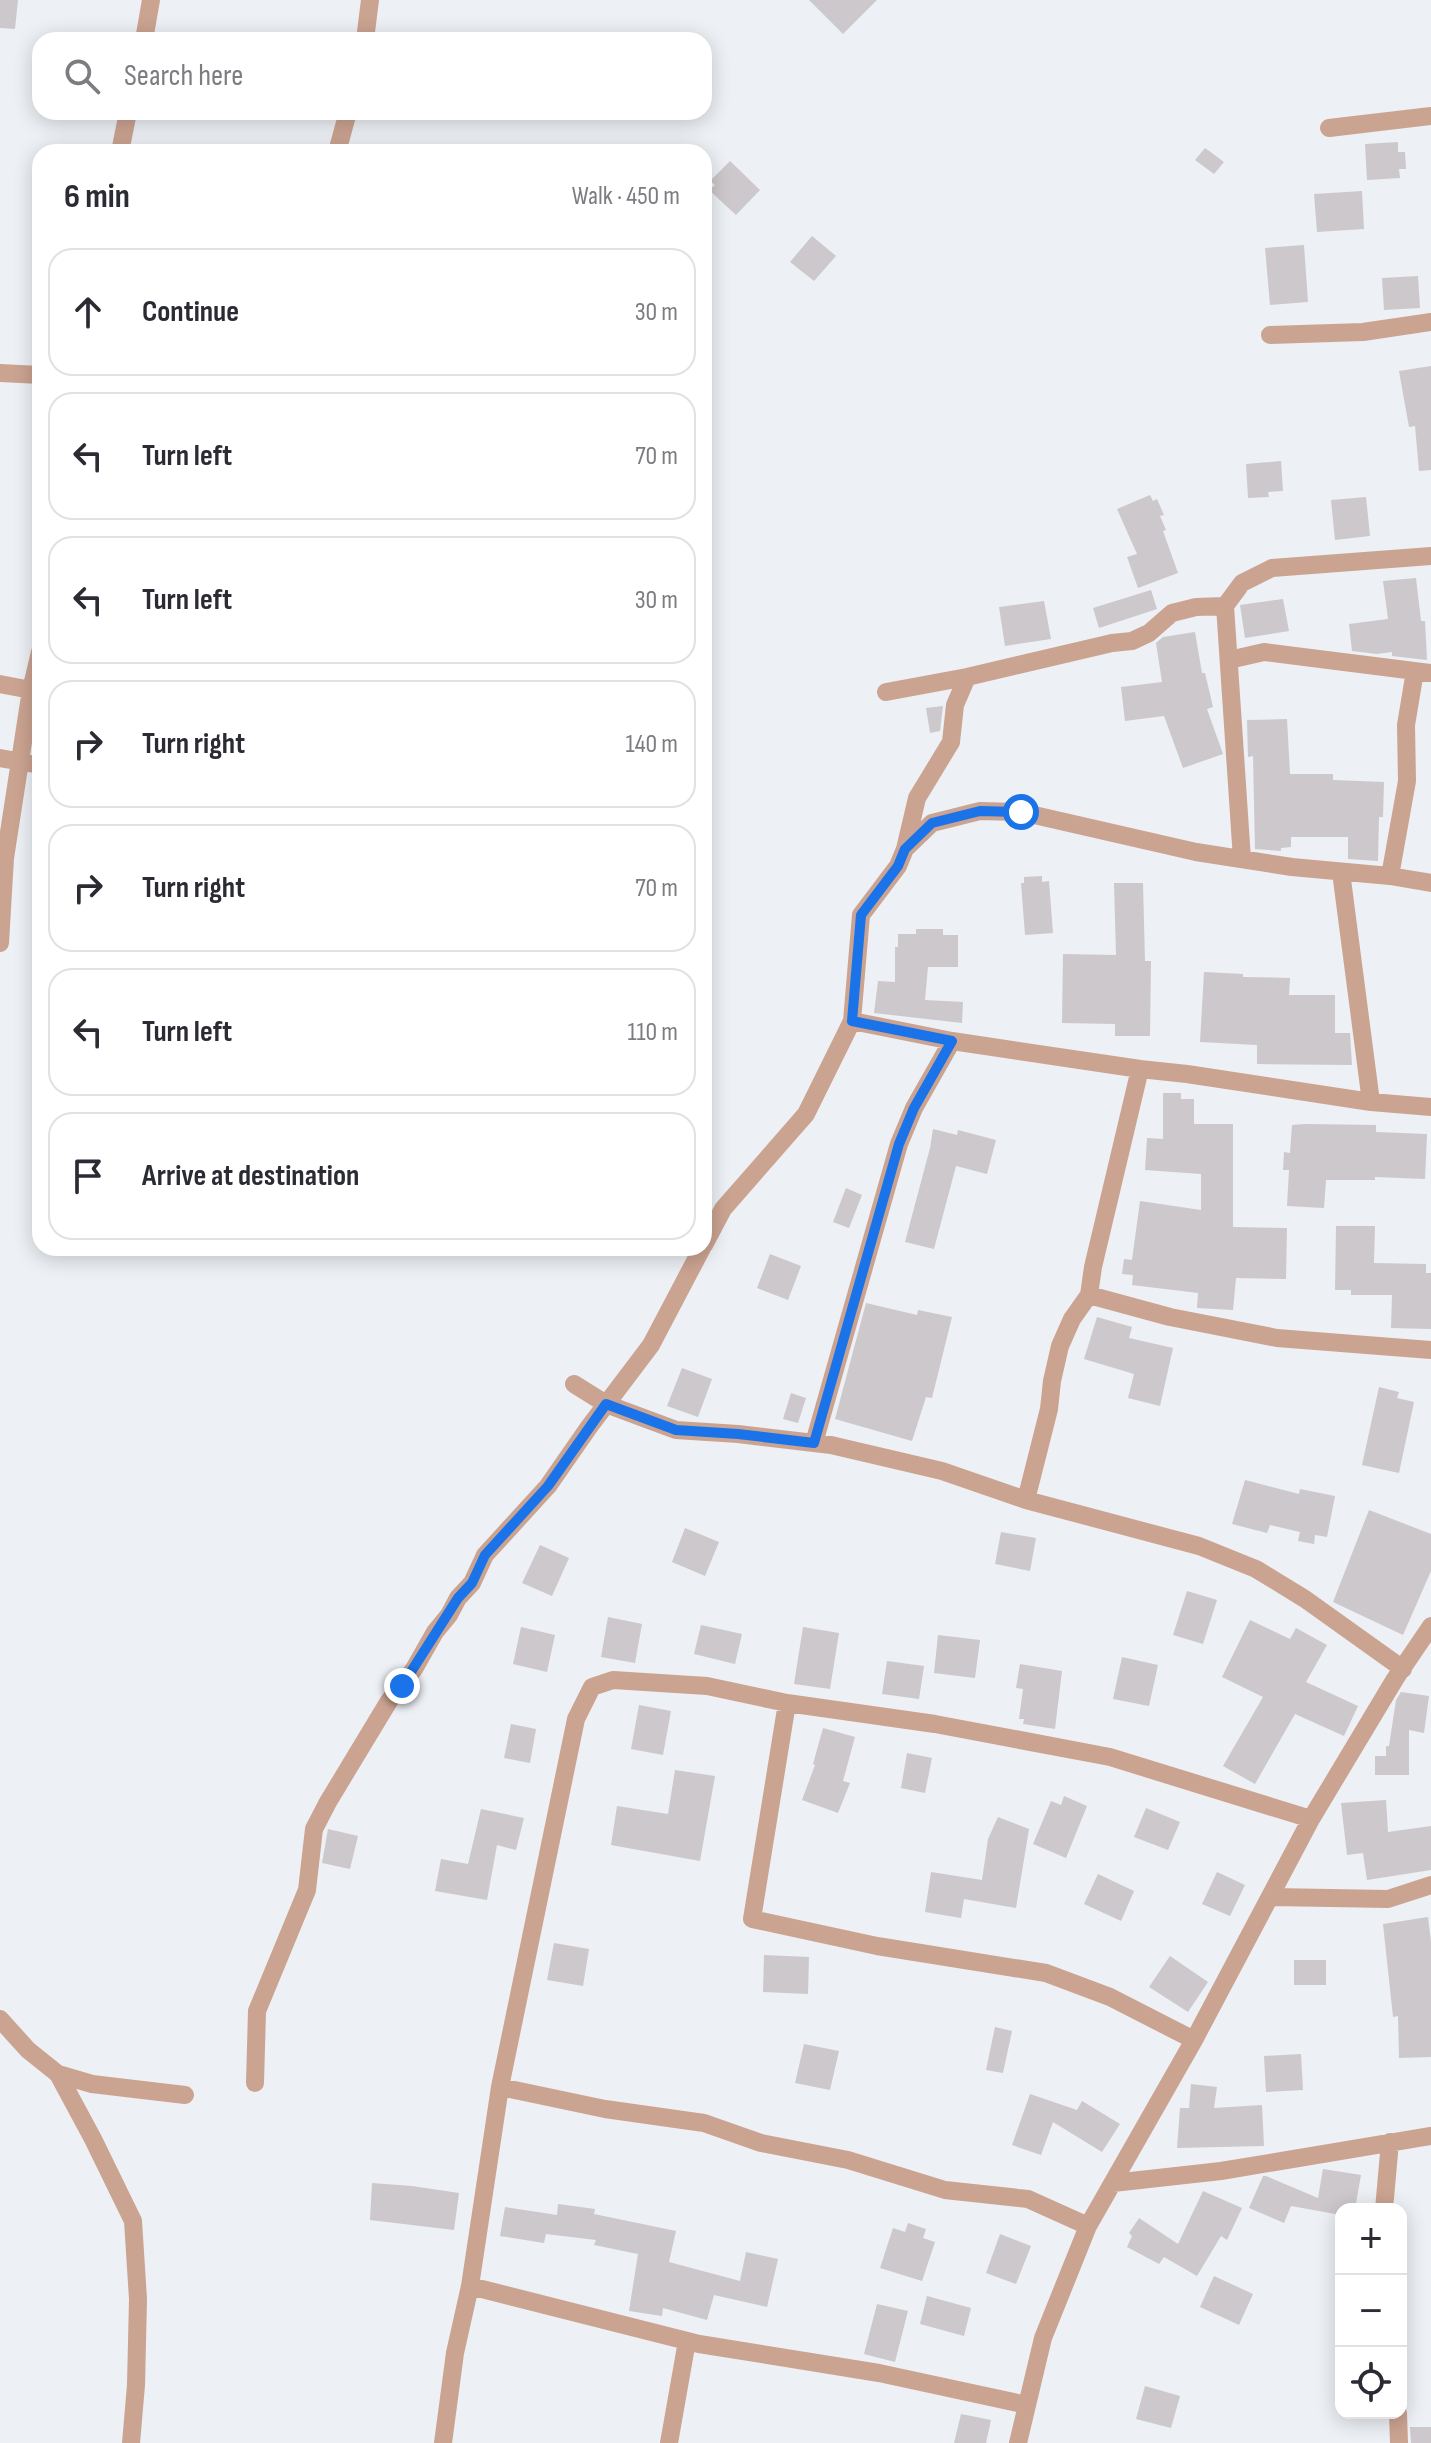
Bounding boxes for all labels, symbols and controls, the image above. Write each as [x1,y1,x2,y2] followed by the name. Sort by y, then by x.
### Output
[32,32,712,120] search box
[60,54,104,98] icon: search
[124,58,243,94] text: Search here
[64,176,130,217] text: 6 min
[572,181,680,212] text: Walk · 450 m
[66,290,110,334] icon: ahead
[142,294,239,330] text: Continue
[635,297,678,328] text: 30 m
[66,434,110,478] icon: left
[142,438,232,474] text: Turn left
[635,441,678,472] text: 70 m
[66,578,110,622] icon: left
[142,582,232,618] text: Turn left
[635,585,678,616] text: 30 m
[66,722,110,766] icon: right
[142,726,245,762] text: Turn right
[626,729,678,760] text: 140 m
[1003,794,1039,830] route start
[66,866,110,910] icon: right
[142,870,245,906] text: Turn right
[635,873,678,904] text: 70 m
[66,1010,110,1054] icon: left
[142,1014,232,1050] text: Turn left
[627,1017,678,1048] text: 110 m
[66,1154,110,1198] icon: arrive
[142,1158,359,1194] text: Arrive at destination
[384,1668,420,1704] route end
[1335,2203,1407,2419] map controls
[1335,2203,1407,2275] button: +
[1335,2275,1407,2347] button: −
[1335,2347,1407,2419] button: locate

